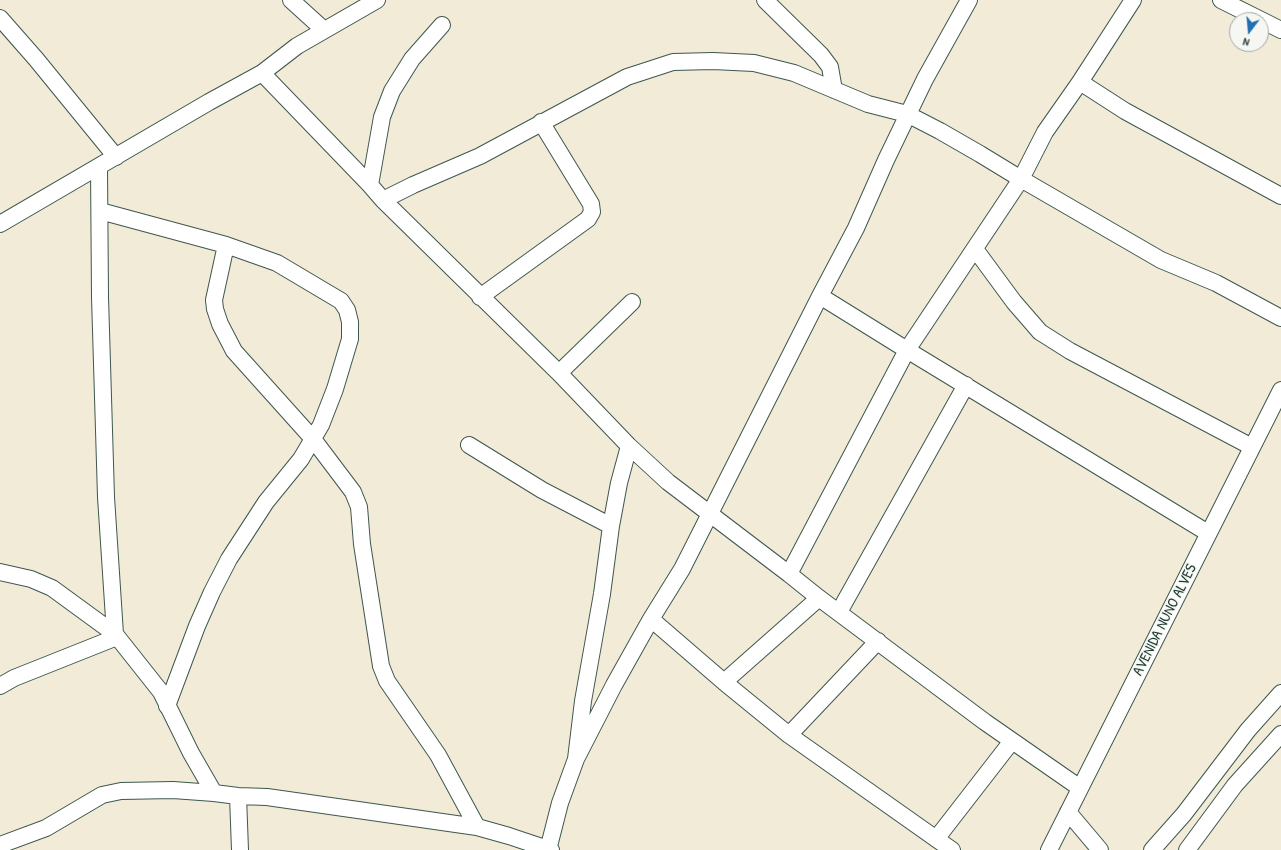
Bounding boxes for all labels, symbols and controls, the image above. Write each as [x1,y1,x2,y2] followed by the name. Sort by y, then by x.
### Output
[1229,12,1269,52] north arrow
[1241,35,1251,50] text: N
[1129,561,1201,679] street label: AVENIDA NUNO ALVES

